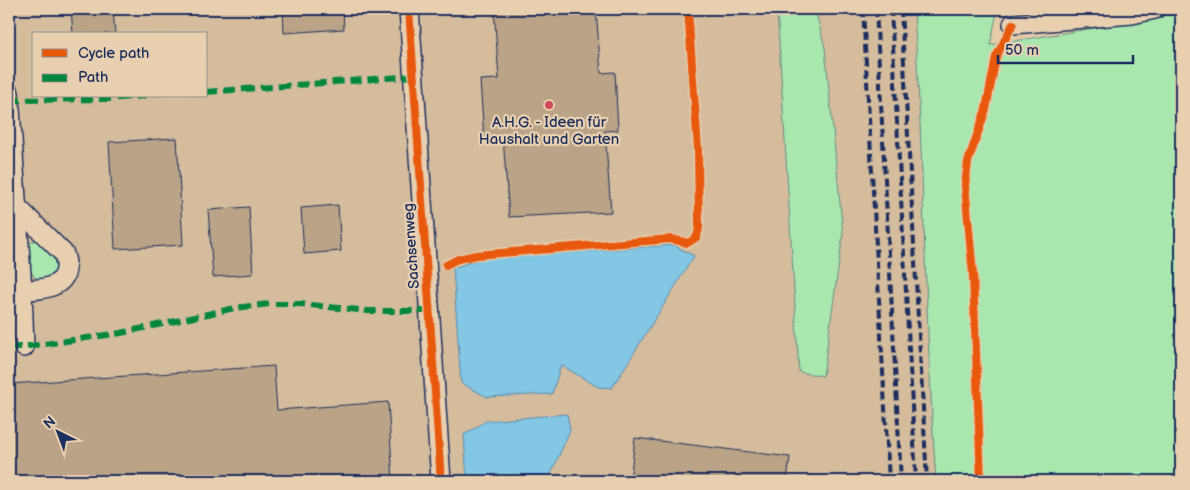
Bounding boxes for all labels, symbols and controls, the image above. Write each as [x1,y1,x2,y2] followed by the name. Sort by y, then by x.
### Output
[32,32,208,98] legend
[998,32,1132,64] scale bar
[1005,41,1039,60] text: 50 m
[78,44,149,63] text: Cycle path
[78,68,108,87] text: Path
[543,99,555,111] marker: A.H.G. - Ideen für Haushalt und Garten
[479,113,619,149] place label: A.H.G. - Ideen für Haushalt und Garten
[399,202,424,290] street label: Sachsenweg
[32,408,82,458] north arrow
[40,413,59,433] text: N

